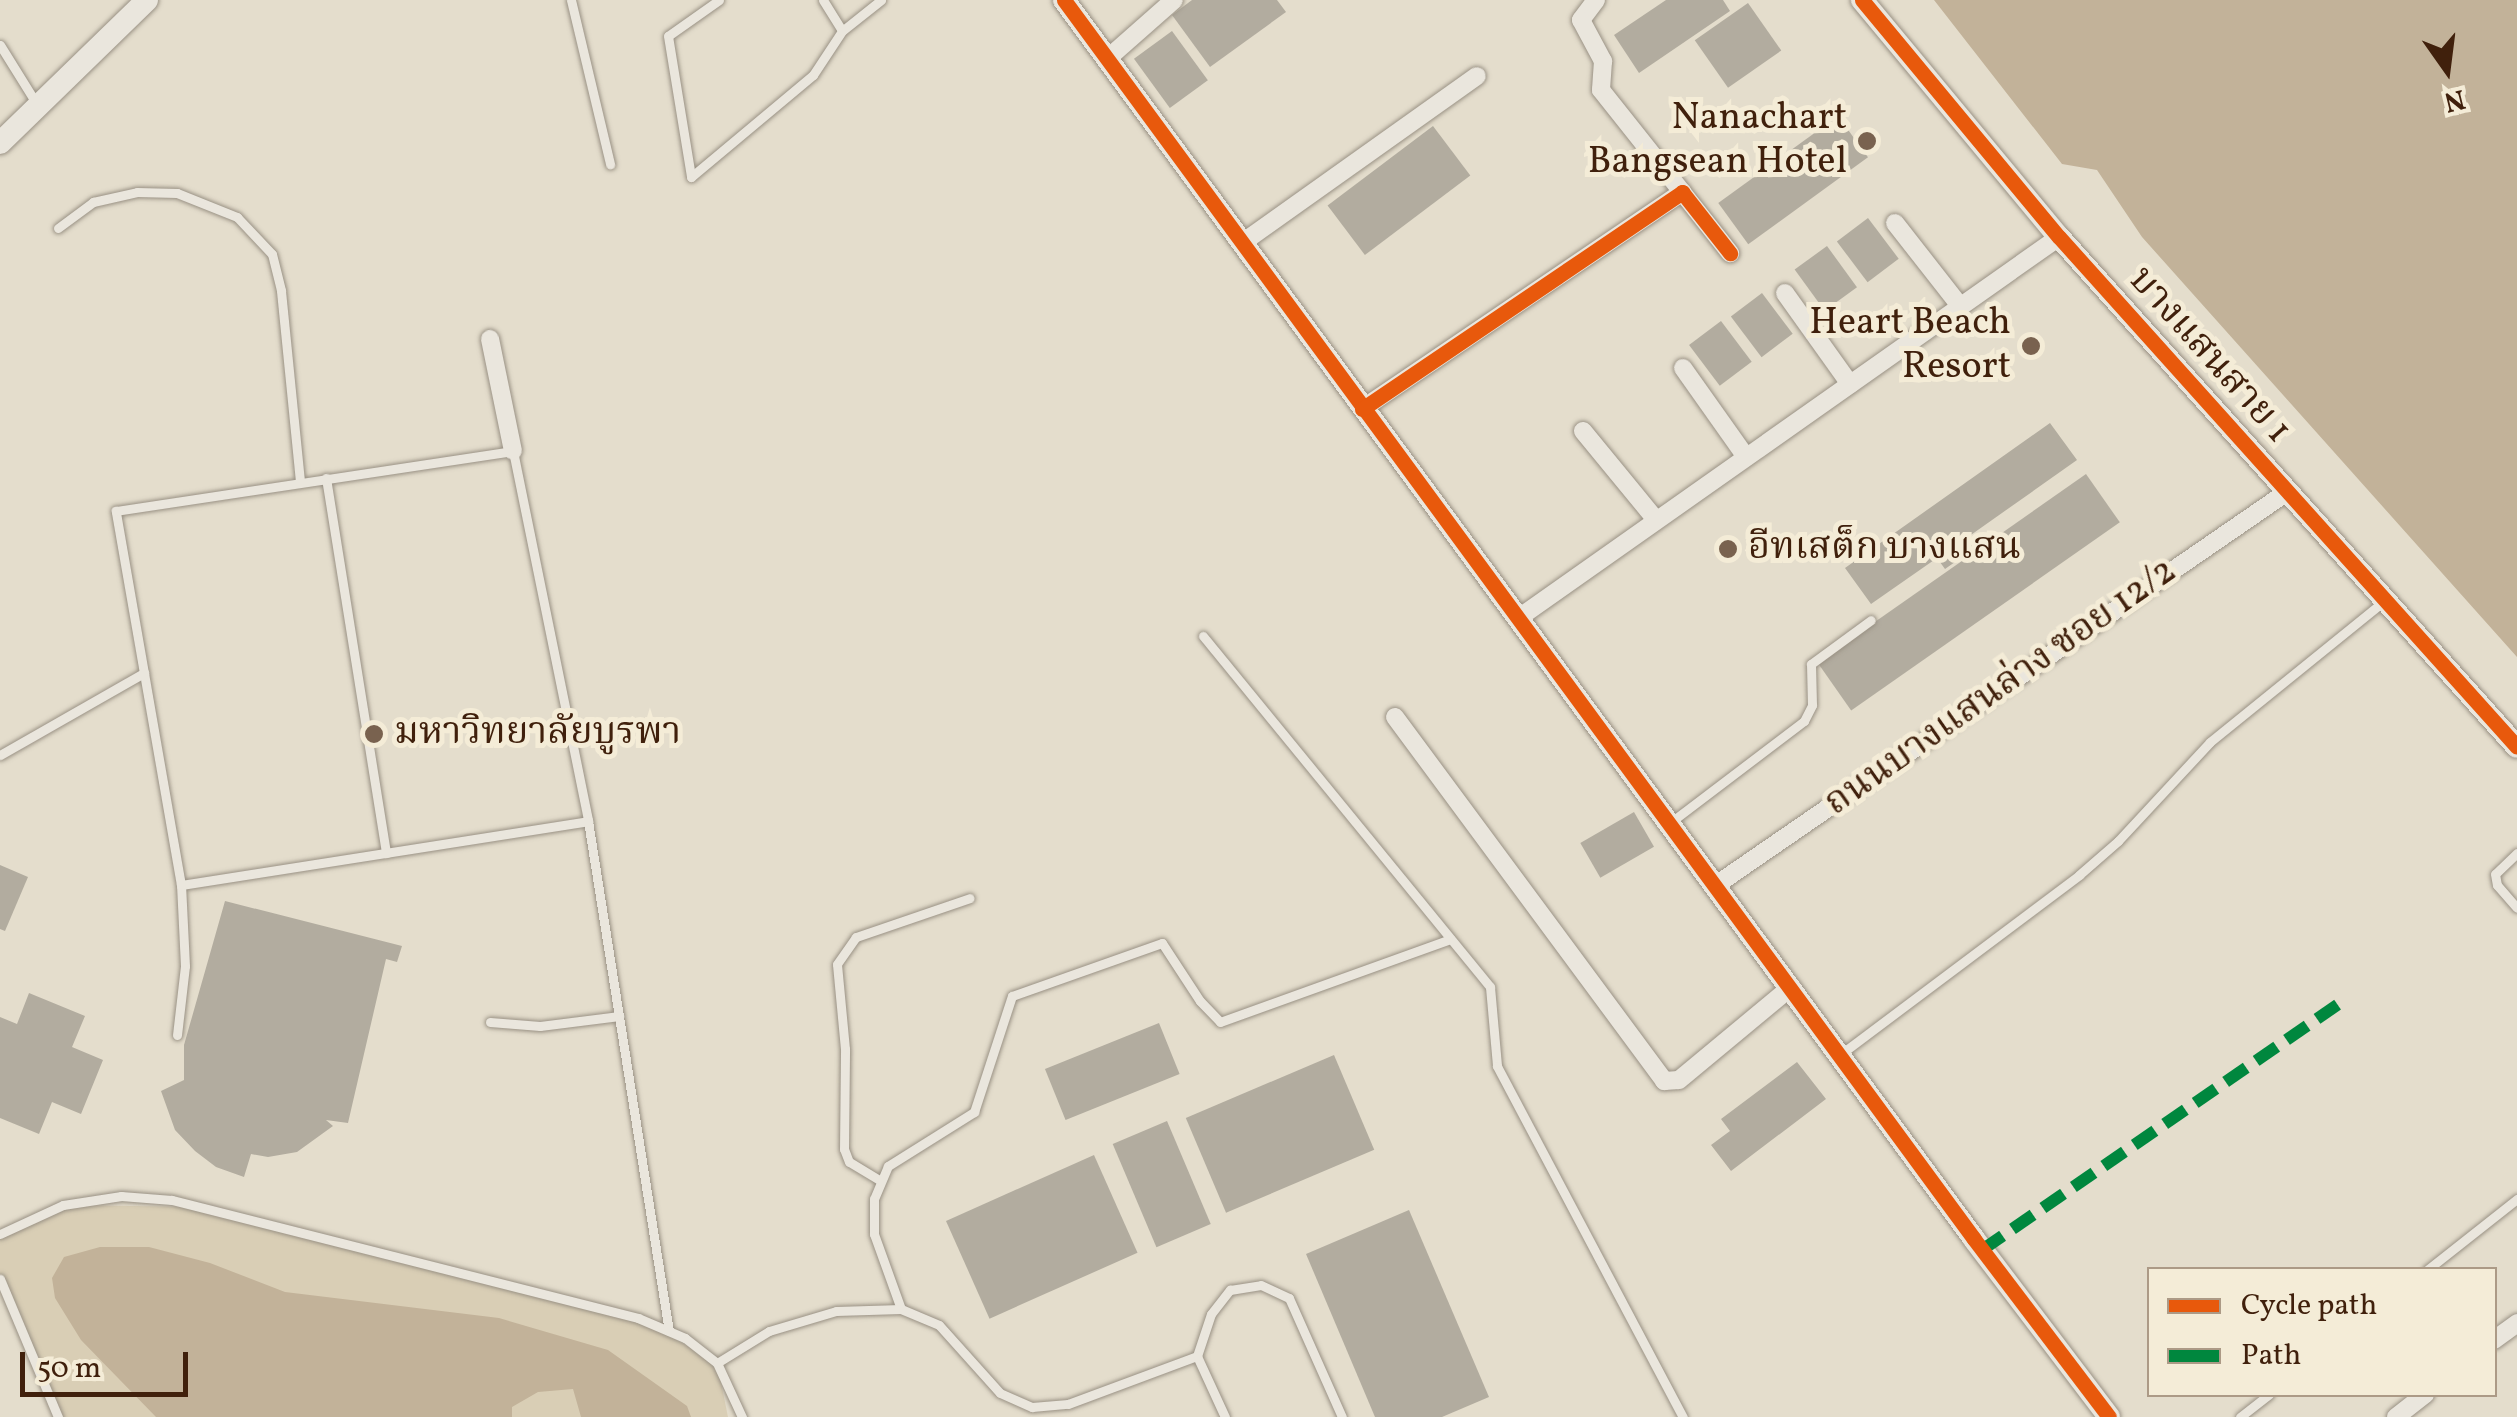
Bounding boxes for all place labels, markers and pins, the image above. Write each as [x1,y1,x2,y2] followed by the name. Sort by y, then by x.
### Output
[1588,96,1847,185] place label: Nanachart Bangsean Hotel
[1856,130,1878,152] marker: Nanachart Bangsean Hotel
[1809,301,2011,390] place label: Heart Beach Resort
[2020,335,2042,357] marker: Heart Beach Resort
[1748,526,2021,572] place label: อีทเสต็ก บางแสน
[1717,538,1739,560] marker: อีทเสต็ก บางแสน
[394,711,681,757] place label: มหาวิทยาลัยบูรพา
[363,723,385,745] marker: มหาวิทยาลัยบูรพา

